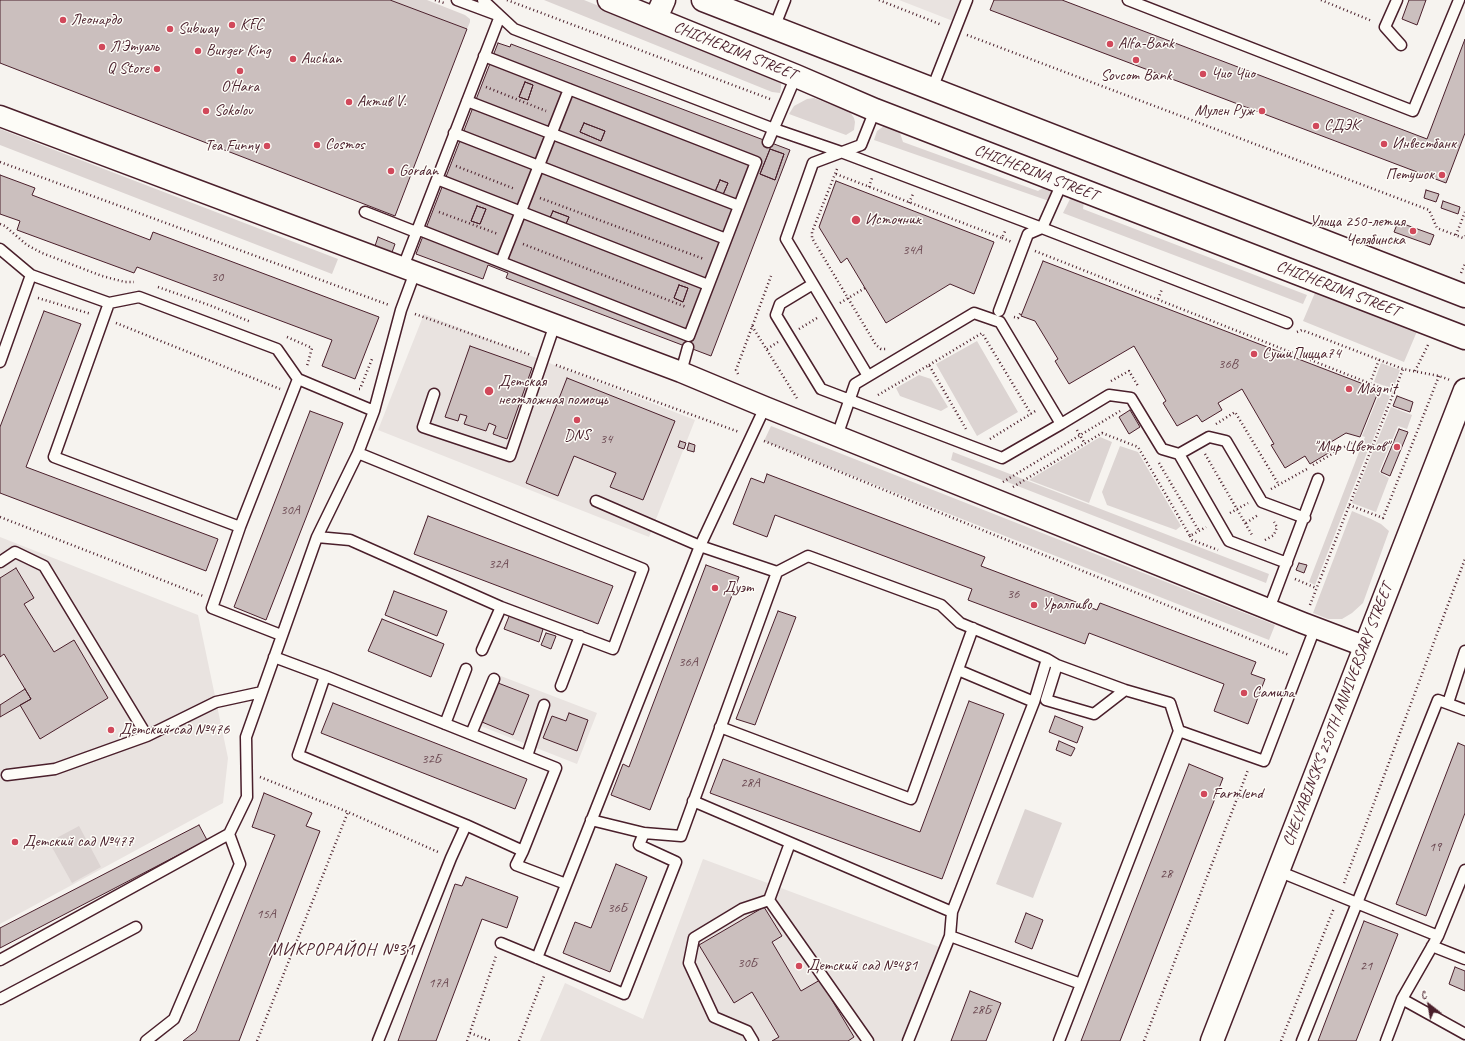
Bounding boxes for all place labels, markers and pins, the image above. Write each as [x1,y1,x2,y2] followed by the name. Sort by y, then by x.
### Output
[71,10,121,30] place label: Леонардо
[58,15,68,25] marker: Леонардо
[240,15,263,35] place label: KFC
[178,19,218,39] place label: Subway
[227,20,237,30] marker: KFC
[165,24,175,34] marker: Subway
[1118,34,1174,54] place label: Alfa-Bank
[110,37,159,57] place label: Л'Этуаль
[1105,39,1115,49] marker: Alfa-Bank
[206,41,271,61] place label: Burger King
[97,42,107,52] marker: Л'Этуаль
[193,46,203,56] marker: Burger King
[301,49,341,69] place label: Auchan
[288,54,298,64] marker: Auchan
[1131,55,1141,65] marker: Sovcom Bank
[107,59,149,79] place label: Q Store
[152,64,162,74] marker: Q Store
[1211,64,1255,84] place label: Чио Чио
[235,66,245,76] marker: O'Hara
[1100,66,1172,86] place label: Sovcom Bank
[1198,69,1208,79] marker: Чио Чио
[221,77,259,97] place label: O'Hara
[357,92,406,112] place label: Актив V.
[344,97,354,107] marker: Актив V.
[214,101,252,121] place label: Sokolov
[1195,101,1254,121] place label: Мулен Руж
[201,106,211,116] marker: Sokolov
[1257,106,1267,116] marker: Мулен Руж
[1324,116,1359,136] place label: СДЭК
[1311,121,1321,131] marker: СДЭК
[1392,134,1456,154] place label: Инвестбанк
[325,135,365,155] place label: Cosmos
[205,136,259,156] place label: Tea Funny
[1379,139,1389,149] marker: Инвестбанк
[312,140,322,150] marker: Cosmos
[262,141,272,151] marker: Tea Funny
[399,161,438,181] place label: Gordan
[1385,165,1434,185] place label: Петушок
[386,166,396,176] marker: Gordan
[1437,170,1447,180] marker: Петушок
[865,210,921,230] place label: Источник
[1309,212,1405,250] place label: Улица 250-летия Челябинска
[850,214,862,226] marker: Источник
[1408,226,1418,236] marker: Улица 250-летия Челябинска
[1262,344,1341,364] place label: СушиПицца74
[1249,349,1259,359] marker: СушиПицца74
[498,372,608,410] place label: Детская неотложная помощь
[1357,379,1397,399] place label: Magnit
[1344,384,1354,394] marker: Magnit
[483,385,495,397] marker: Детская неотложная помощь
[572,415,582,425] marker: DNS
[564,426,590,446] place label: DNS
[1314,437,1389,457] place label: "Мир Цветов"
[1392,442,1402,452] marker: "Мир Цветов"
[723,578,753,598] place label: Дуэт
[710,583,720,593] marker: Дуэт
[1042,595,1092,615] place label: Уралпиво
[1029,600,1039,610] marker: Уралпиво
[1252,683,1294,703] place label: Самила
[1239,688,1249,698] marker: Самила
[119,720,229,740] place label: Детский сад №476
[106,725,116,735] marker: Детский сад №476
[1212,784,1263,804] place label: Farmlend
[1199,789,1209,799] marker: Farmlend
[23,832,133,852] place label: Детский сад №477
[10,837,20,847] marker: Детский сад №477
[807,956,917,976] place label: Детский сад №481
[794,961,804,971] marker: Детский сад №481

